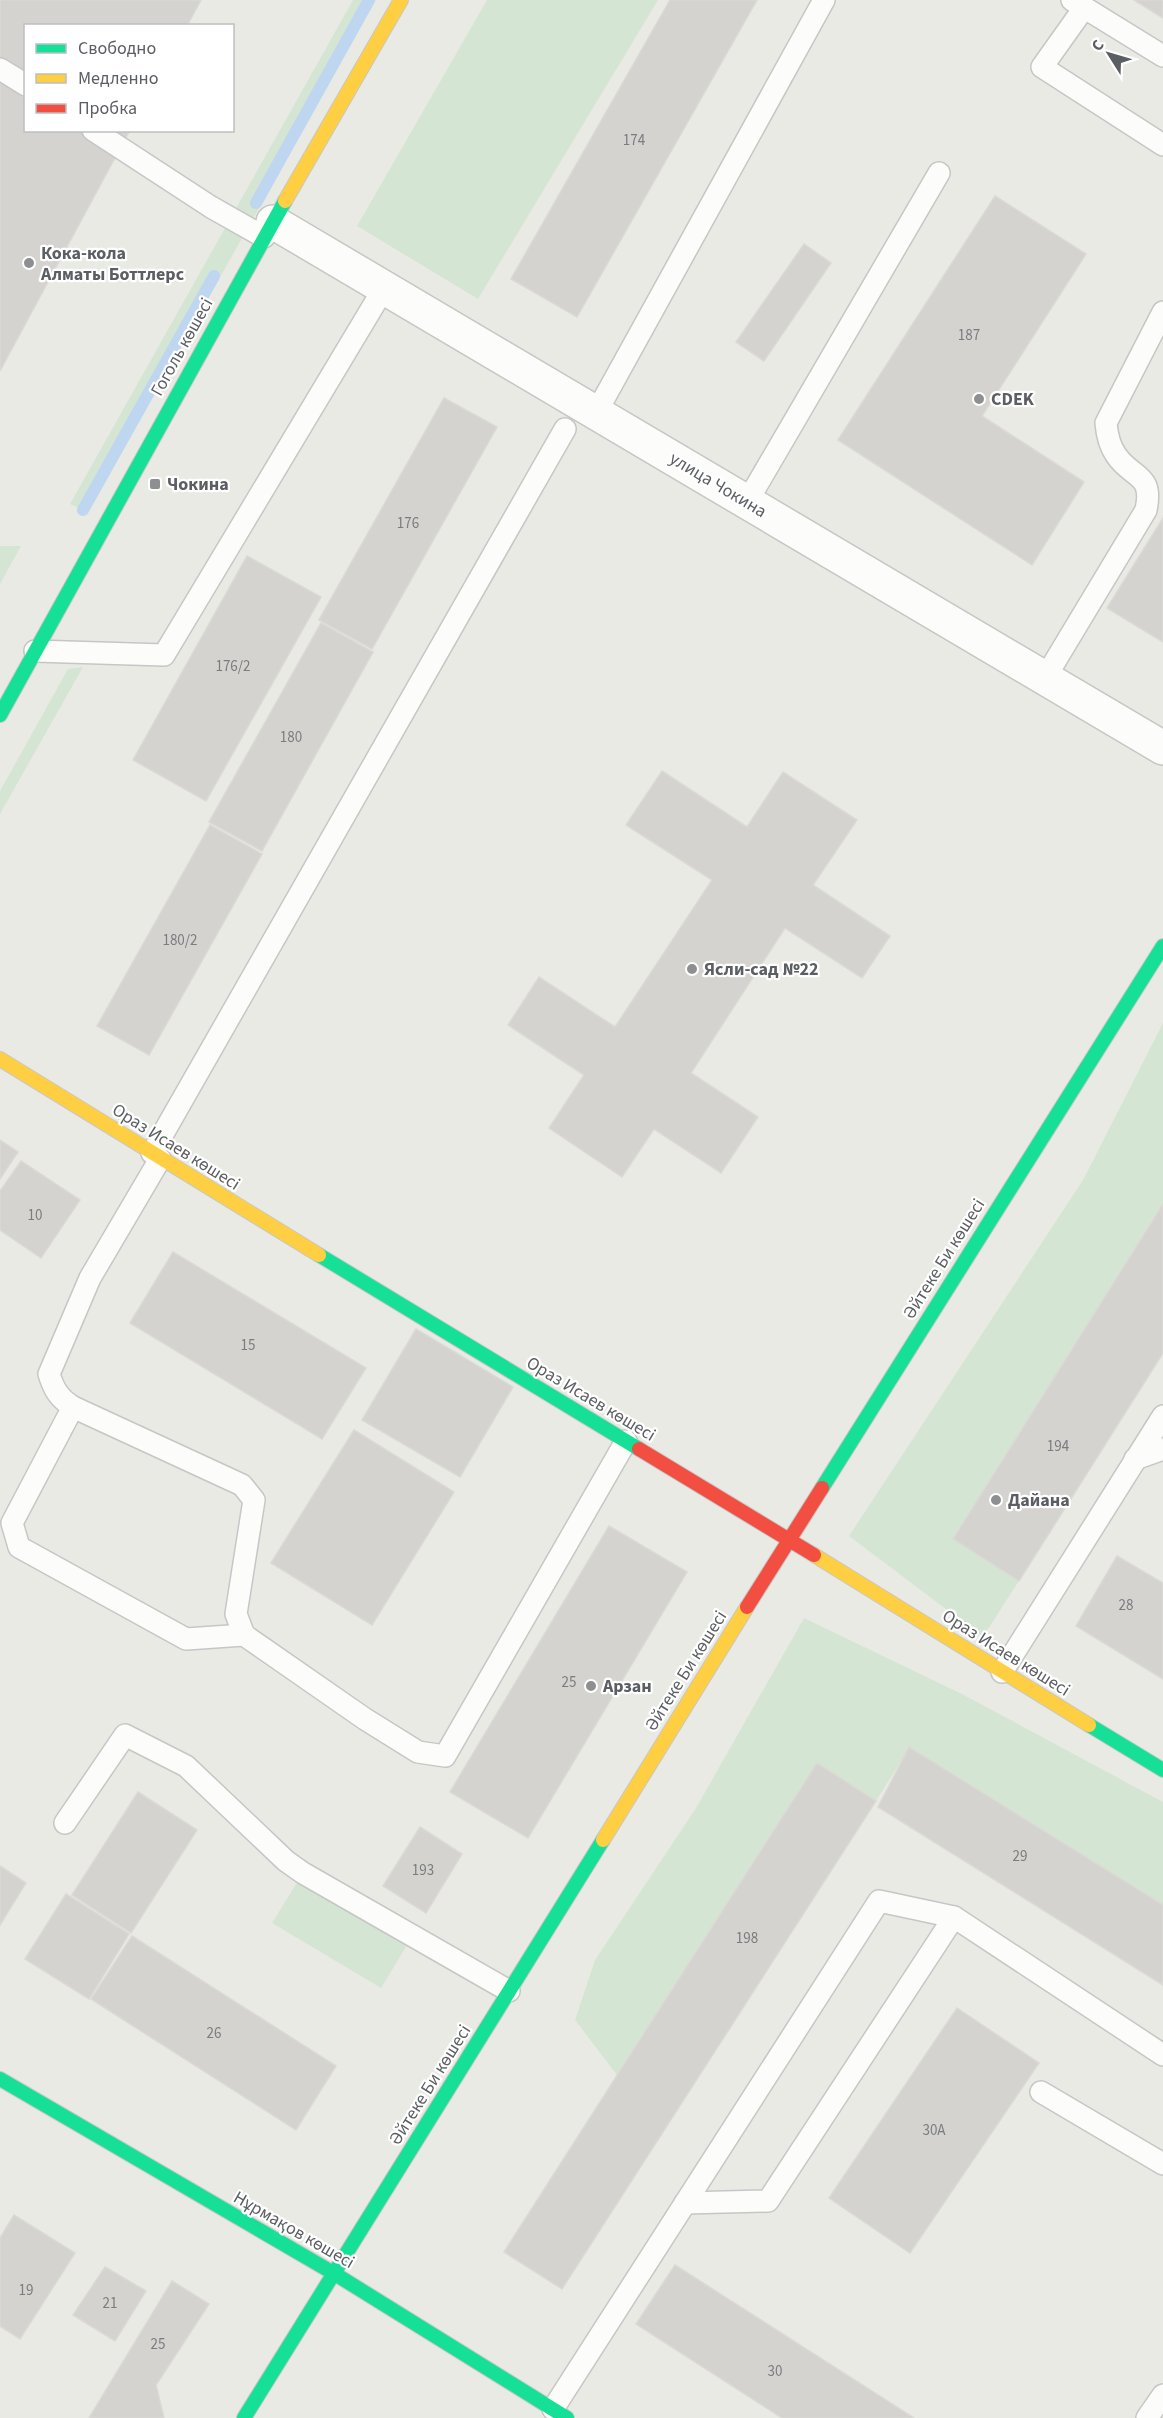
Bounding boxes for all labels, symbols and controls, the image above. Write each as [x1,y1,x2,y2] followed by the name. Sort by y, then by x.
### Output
[24,24,234,132] legend
[1079,24,1139,84] north arrow
[1086,35,1109,56] text: С
[78,36,156,61] text: Свободно
[78,66,158,91] text: Медленно
[78,96,137,121] text: Пробка
[623,130,646,151] house number: 174
[40,241,185,287] place label: Кока-кола Алматы Боттлерс
[22,256,36,270] marker: Кока-кола Алматы Боттлерс
[145,293,219,401] street label: Гоголь көшесі
[958,325,980,346] house number: 187
[991,387,1035,412] place label: CDEK
[972,392,986,406] marker: CDEK
[665,446,771,524] street label: улица Чокина
[167,472,229,497] place label: Чокина
[148,477,162,491] marker: Чокина
[397,513,419,534] house number: 176
[215,656,251,677] house number: 176/2
[280,727,302,748] house number: 180
[162,930,198,951] house number: 180/2
[704,957,819,982] place label: Ясли-сад №22
[685,962,699,976] marker: Ясли-сад №22
[107,1098,245,1196] street label: Ораз Исаев көшесі
[897,1194,991,1324] street label: Әйтеке Би көшесі
[28,1205,42,1226] house number: 10
[241,1335,255,1356] house number: 15
[522,1351,660,1447] street label: Ораз Исаев көшесі
[1047,1436,1070,1457] house number: 194
[1008,1488,1070,1513] place label: Дайана
[989,1493,1003,1507] marker: Дайана
[1119,1595,1133,1616] house number: 28
[937,1604,1075,1702] street label: Ораз Исаев көшесі
[639,1606,733,1736] street label: Әйтеке Би көшесі
[562,1672,576,1693] house number: 25
[602,1674,652,1699] place label: Арзан
[584,1679,598,1693] marker: Арзан
[1013,1846,1027,1867] house number: 29
[412,1860,434,1881] house number: 193
[736,1928,758,1949] house number: 198
[383,2020,477,2150] street label: Әйтеке Би көшесі
[207,2023,221,2044] house number: 26
[922,2120,946,2141] house number: 30А
[229,2185,359,2275] street label: Нұрмақов көшесі
[19,2280,33,2301] house number: 19
[103,2293,117,2314] house number: 21
[151,2334,165,2355] house number: 25
[768,2361,782,2382] house number: 30

